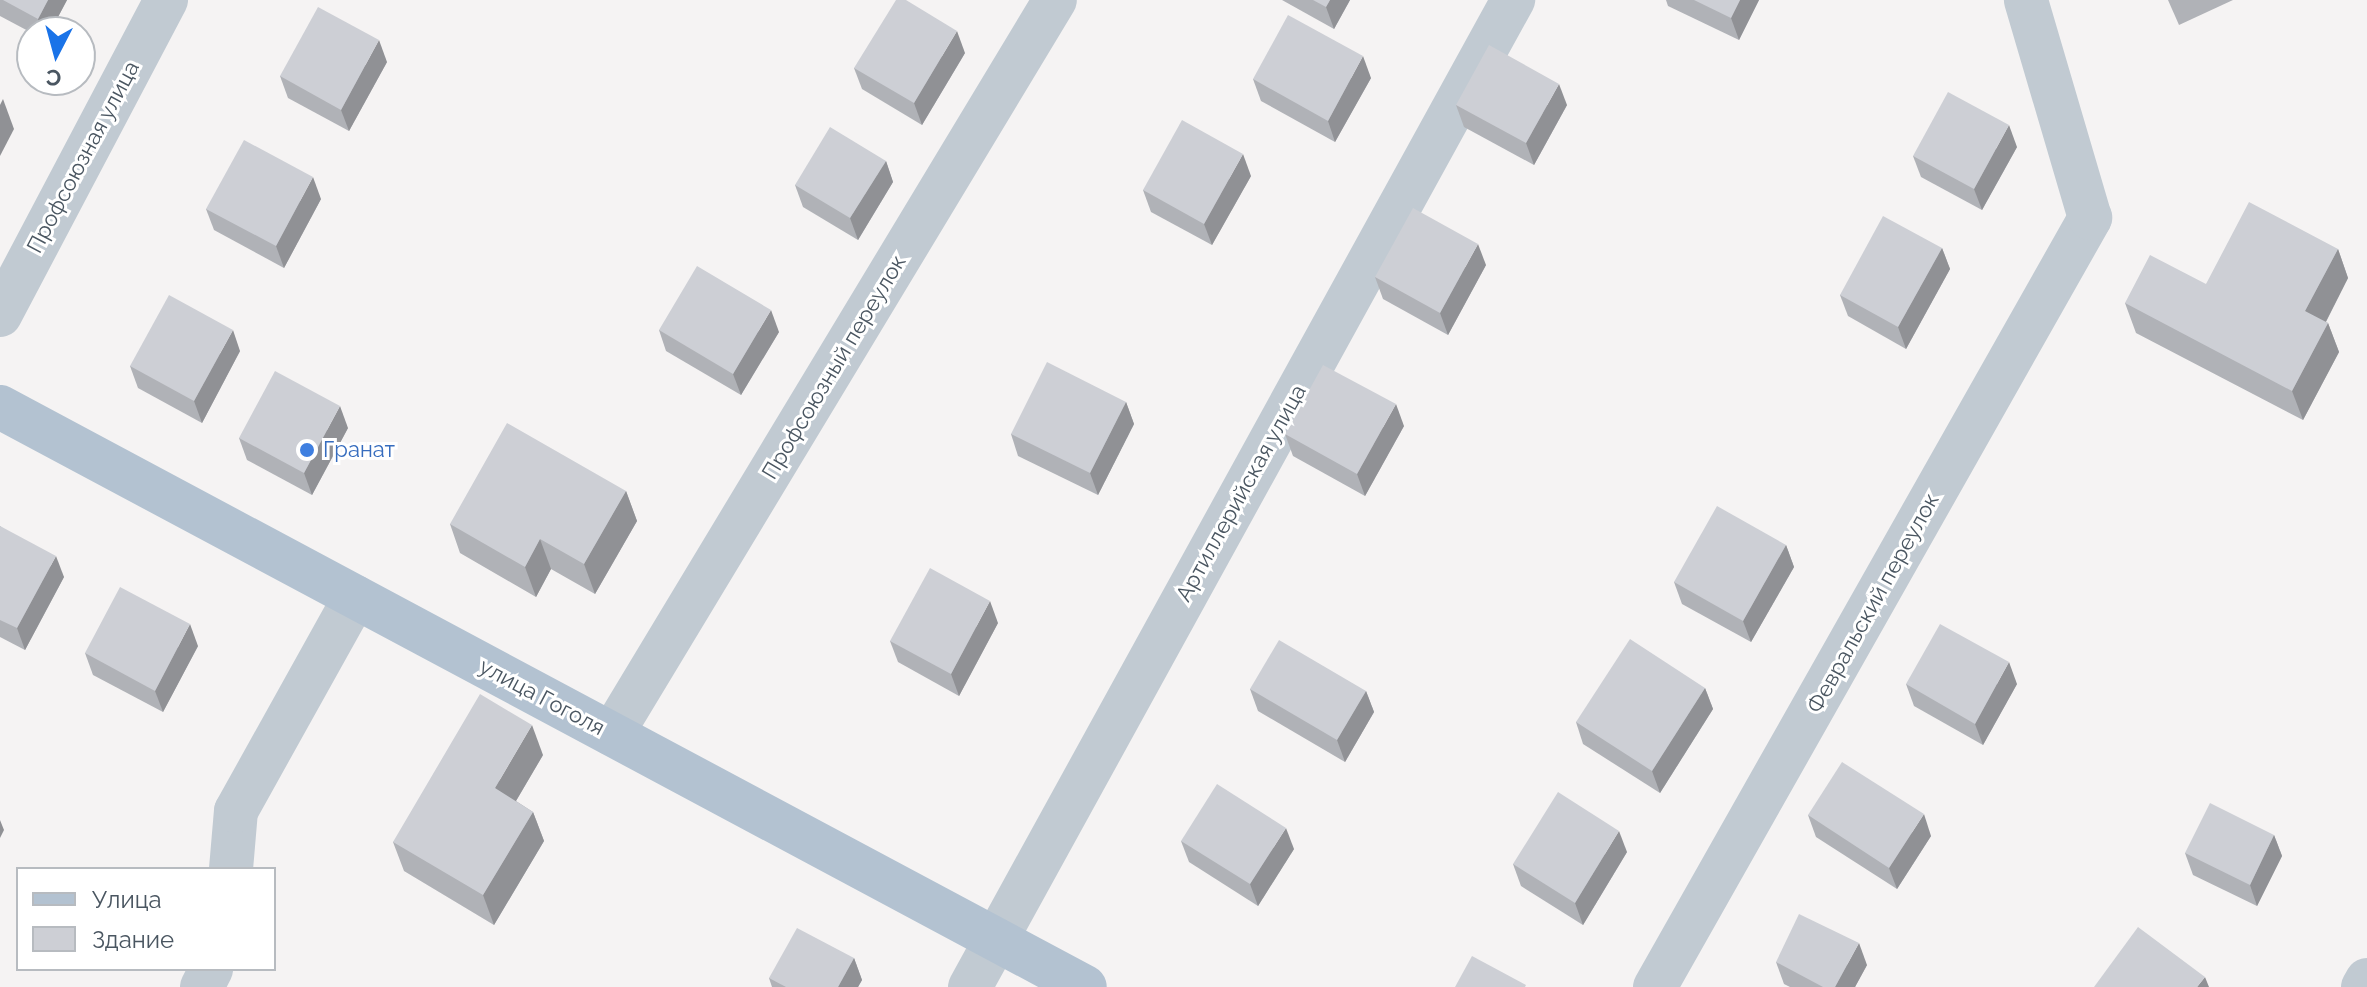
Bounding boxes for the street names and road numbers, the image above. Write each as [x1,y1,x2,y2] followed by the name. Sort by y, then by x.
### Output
[21,56,145,258] street label: Профсоюзная улица
[757,250,911,484] street label: Профсоюзный переулок
[1170,380,1312,606] street label: Артиллерийская улица
[1802,489,1944,717] street label: Февральский переулок
[475,653,609,741] street label: улица Гоголя

